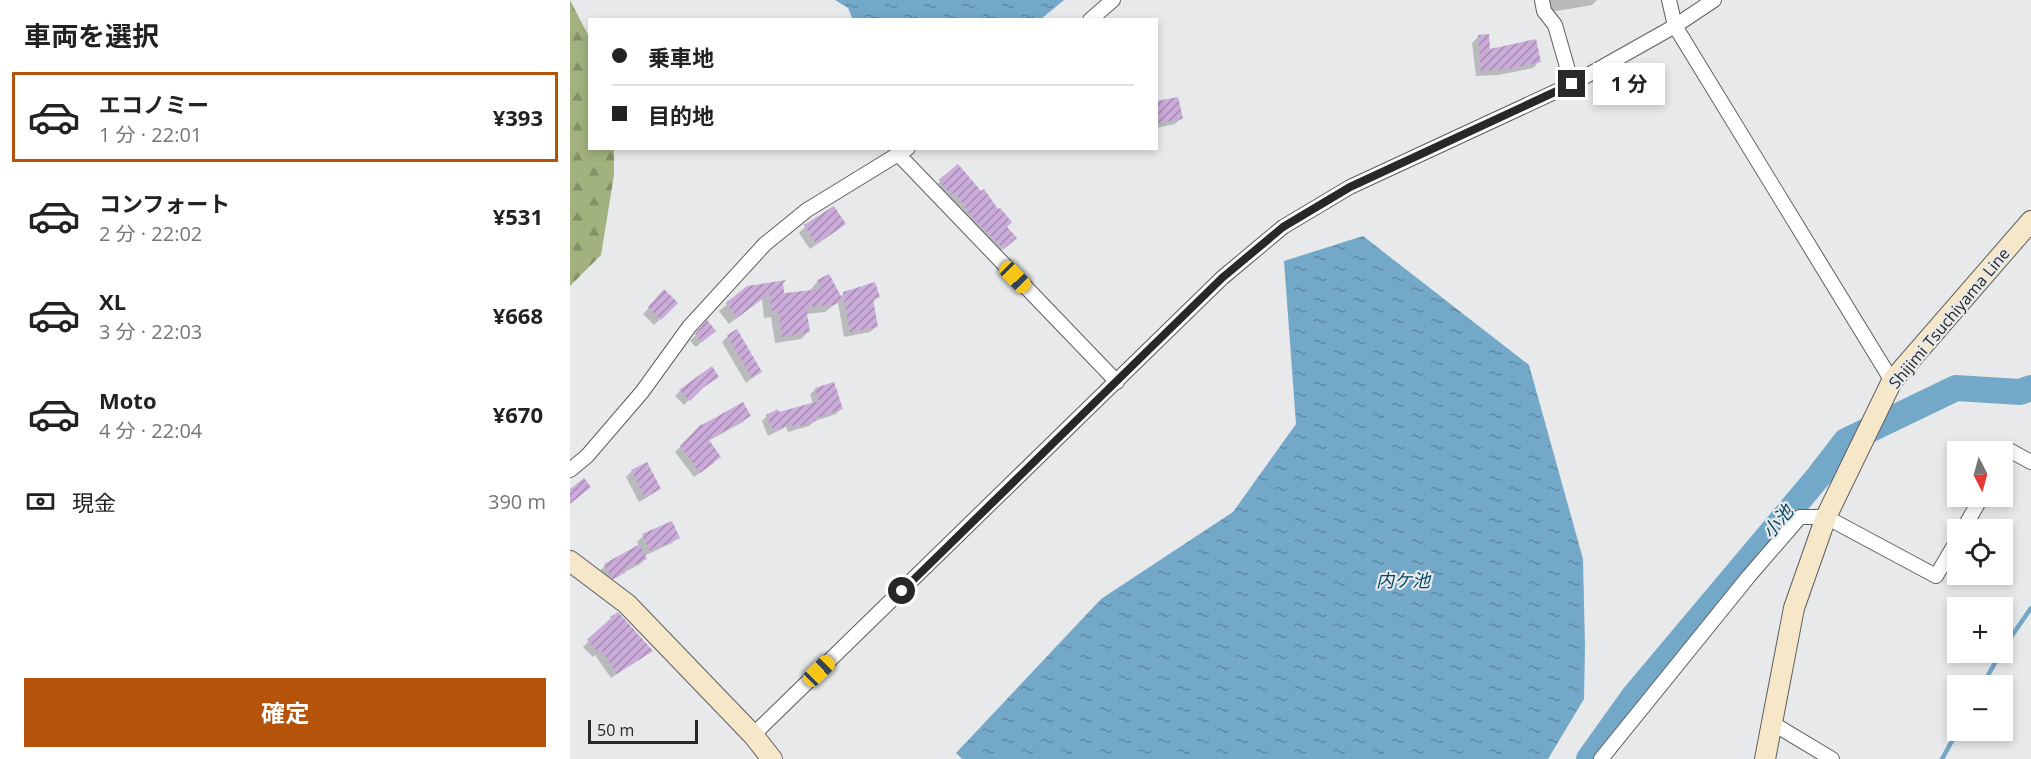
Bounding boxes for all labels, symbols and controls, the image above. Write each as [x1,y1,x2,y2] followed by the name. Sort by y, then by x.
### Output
[24,17,159,54] text: 車両を選択
[648,42,714,72] text: 乗車地
[1593,63,1665,105] callout: 1 分
[1558,70,1585,97] route end
[1611,70,1647,97] text: 1 分
[99,89,209,119] text: エコノミー
[27,90,81,144] icon: car
[648,100,714,130] text: 目的地
[493,102,543,132] text: ¥393
[99,121,202,148] text: 1 分 · 22:01
[99,188,230,218] text: コンフォート
[27,189,81,243] icon: car
[493,201,543,231] text: ¥531
[99,220,202,247] text: 2 分 · 22:02
[1884,243,2014,393] street label: Shijimi Tsuchiyama Line
[996,258,1034,296] car
[99,286,126,316] text: XL
[27,288,81,342] icon: car
[493,300,543,330] text: ¥668
[99,318,202,345] text: 3 分 · 22:03
[99,385,157,415] text: Moto
[27,387,81,441] icon: car
[493,399,543,429] text: ¥670
[99,417,202,444] text: 4 分 · 22:04
[1947,441,2013,507] north arrow
[1947,441,2013,741] map controls
[24,485,57,518] icon: cash
[72,487,116,517] text: 現金
[488,488,546,515] text: 390 m
[1756,498,1799,543] water label: 小池
[1947,519,2013,585] button: locate
[1376,568,1432,592] water label: 内ケ池
[888,577,915,604] route start
[1947,597,2013,663] button: +
[800,652,838,690] car
[1947,675,2013,741] button: −
[24,678,546,747] button: 確定
[588,717,698,744] scale bar
[597,719,634,741] text: 50 m

